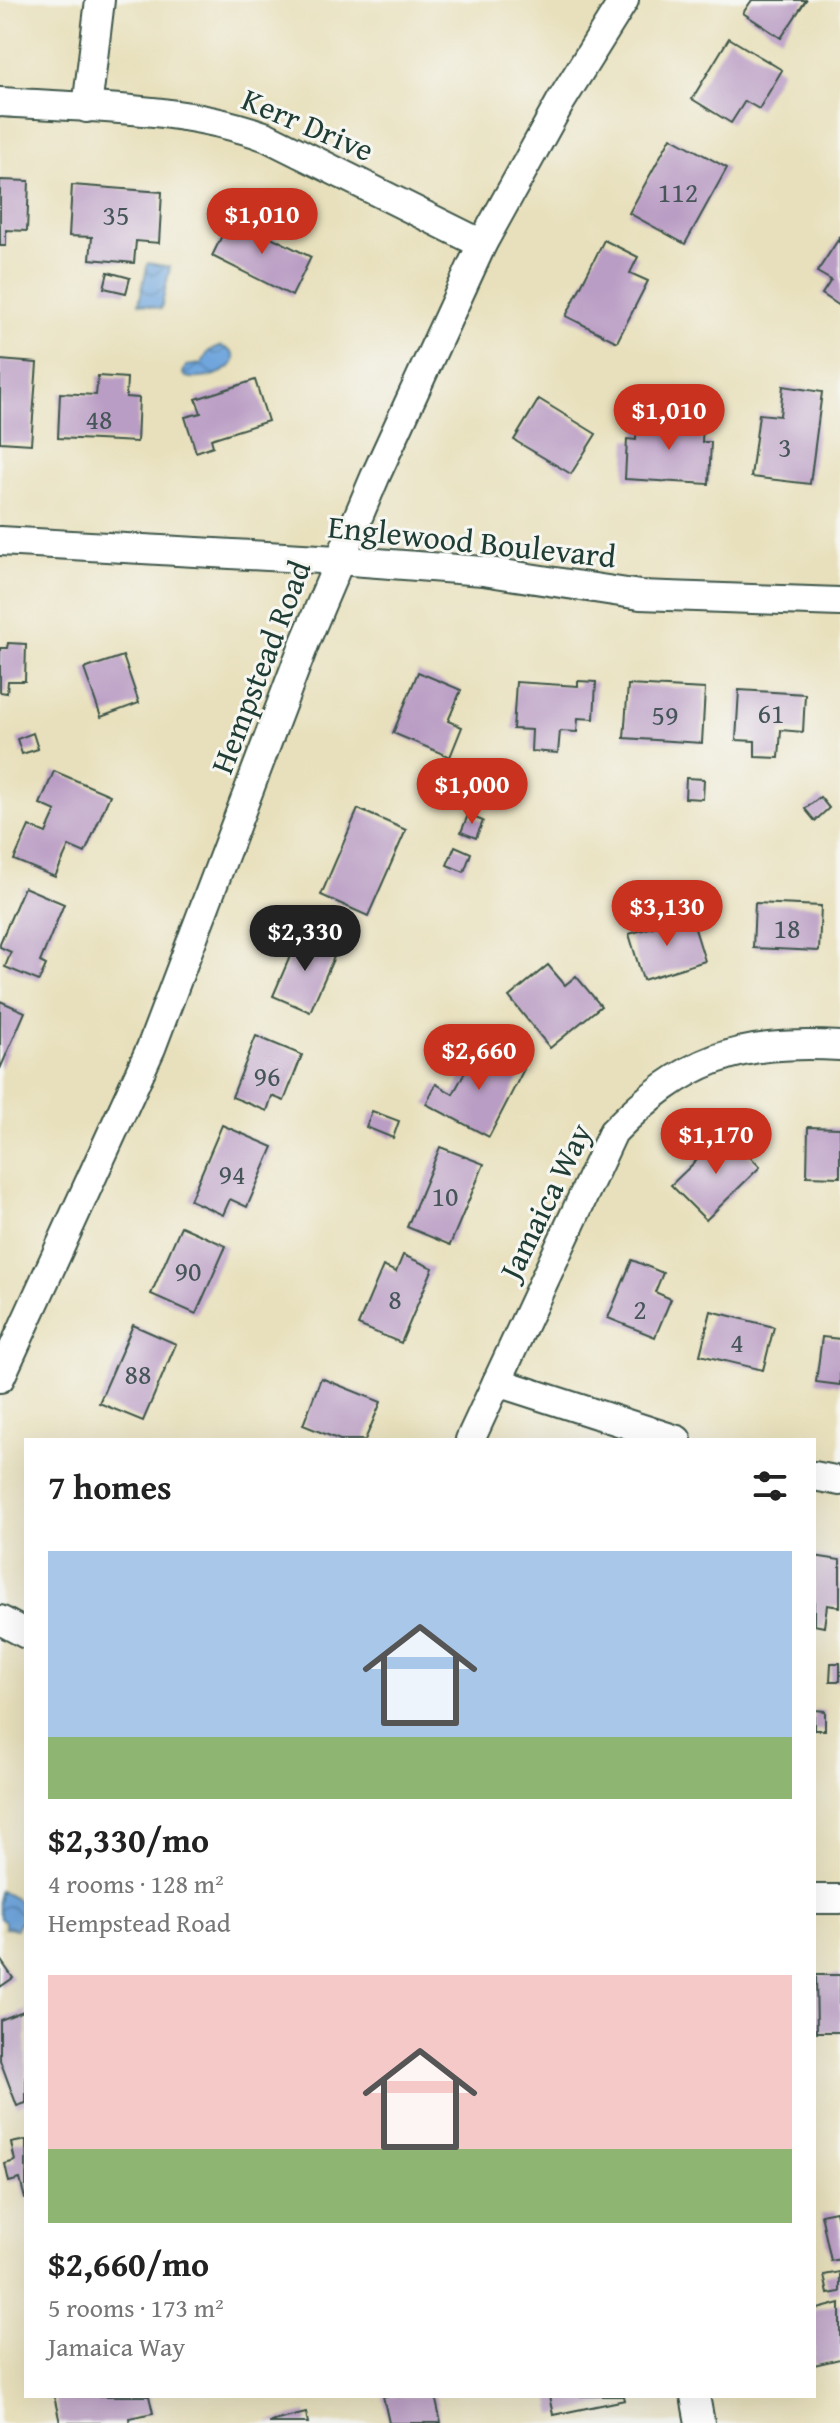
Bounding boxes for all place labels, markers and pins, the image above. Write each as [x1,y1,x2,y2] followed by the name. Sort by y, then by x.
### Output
[197,188,327,256] pin: $1,010
[604,384,734,452] pin: $1,010
[407,758,537,826] pin: $1,000
[602,880,732,948] pin: $3,130
[240,905,370,973] pin: $2,330
[414,1024,544,1092] pin: $2,660
[651,1108,781,1176] pin: $1,170

